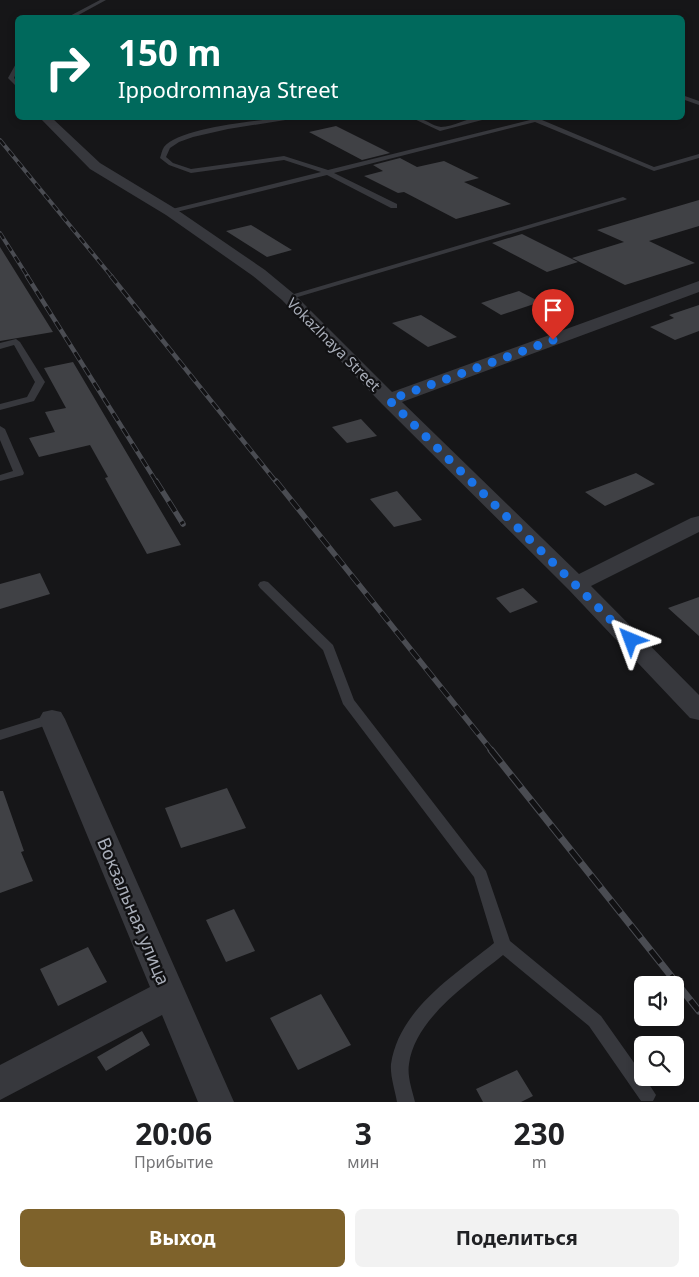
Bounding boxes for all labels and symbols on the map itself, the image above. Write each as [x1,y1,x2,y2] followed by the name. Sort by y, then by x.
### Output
[532,289,574,340] pin
[283,293,386,396] street label: Vokazlnaya Street
[604,613,656,665] position arrow
[92,833,176,989] street label: Вокзальная улица

